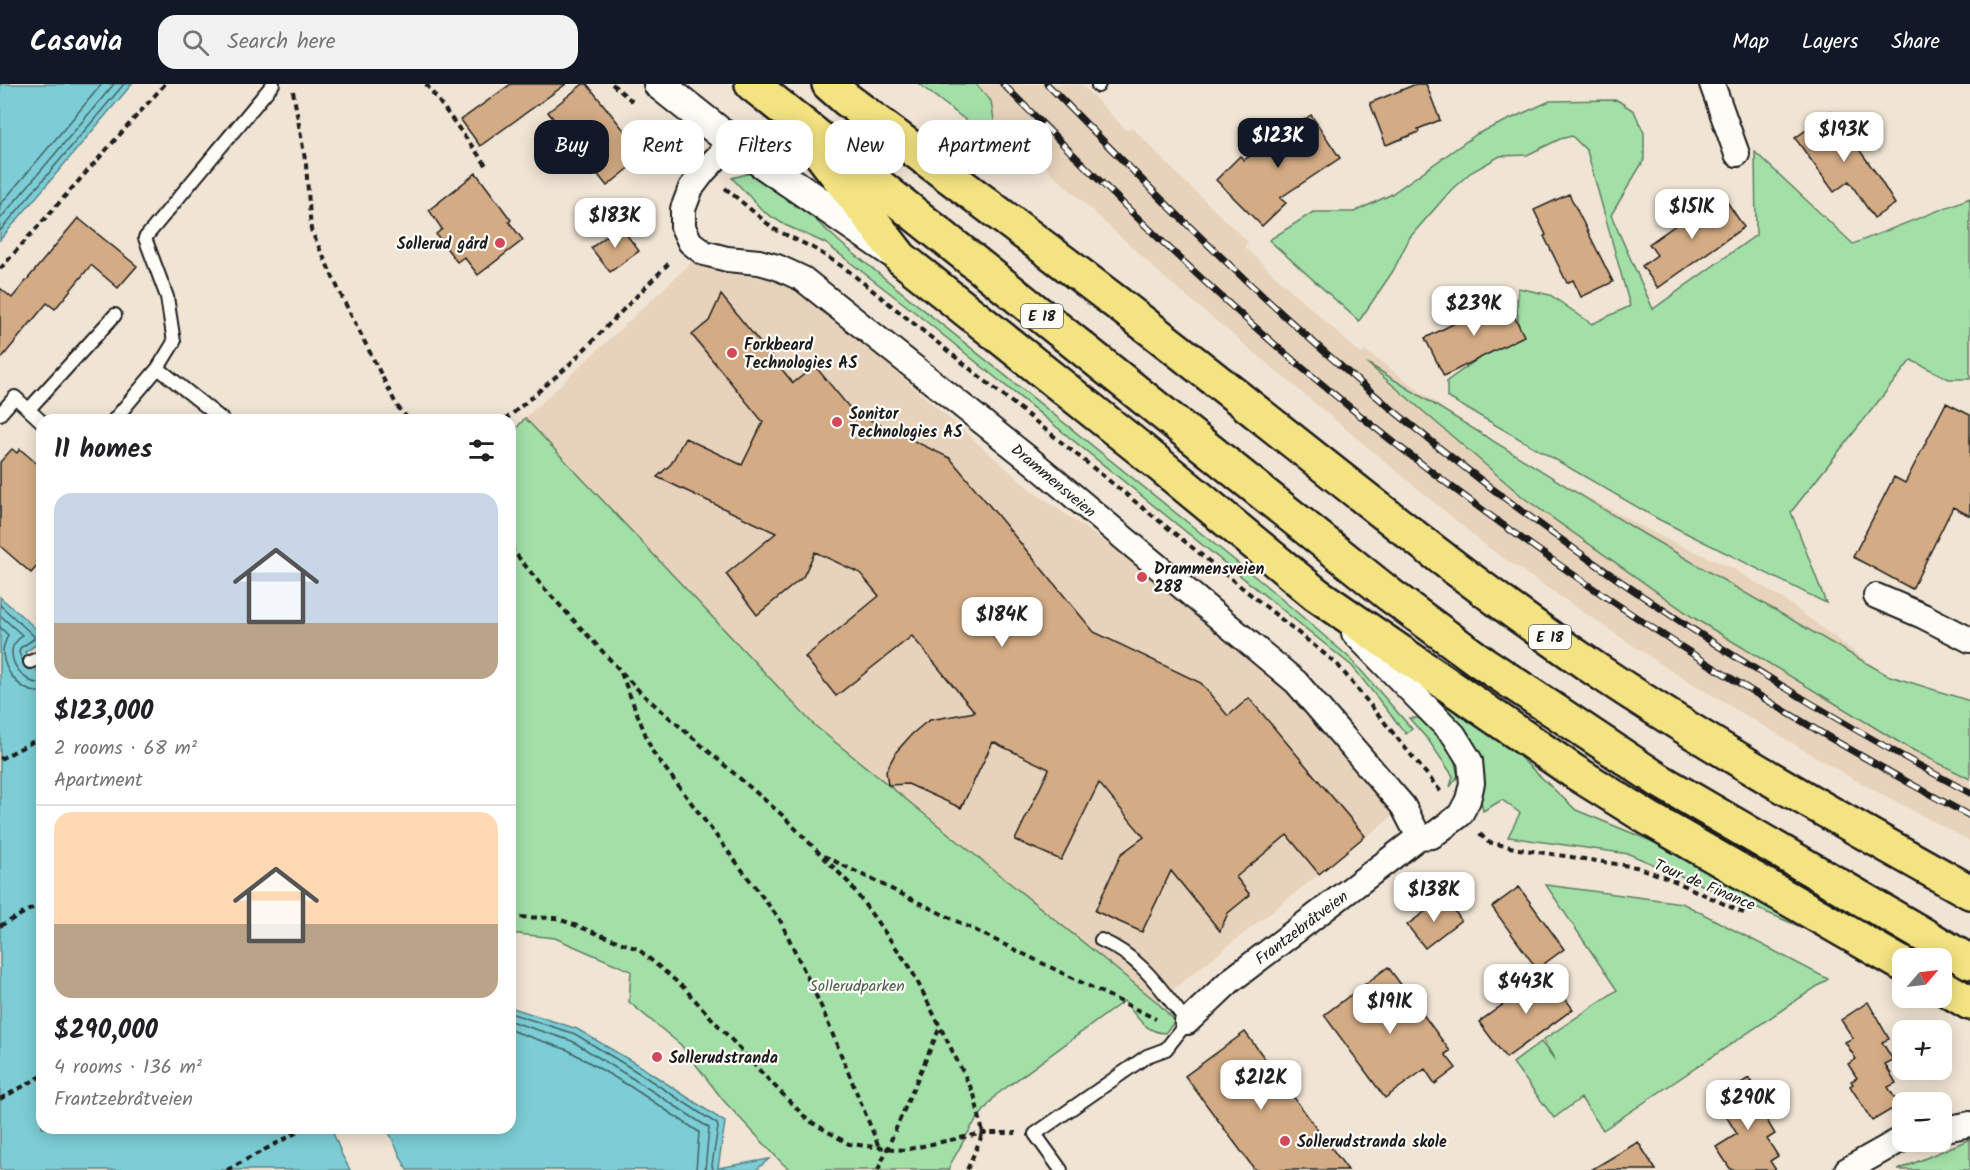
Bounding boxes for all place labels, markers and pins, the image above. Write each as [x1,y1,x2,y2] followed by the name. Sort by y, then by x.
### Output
[1802,112,1886,163] pin: $193K
[1236,118,1320,169] pin: $123K
[1650,189,1734,240] pin: $151K
[573,198,657,249] pin: $183K
[397,232,488,257] place label: Sollerud gård
[493,236,507,250] marker: Sollerud gård
[1432,286,1516,337] pin: $239K
[744,333,857,376] place label: Forkbeard Technologies AS
[725,346,739,360] marker: Forkbeard Technologies AS
[849,402,962,445] place label: Sonitor Technologies AS
[830,415,844,429] marker: Sonitor Technologies AS
[1154,557,1264,600] place label: Drammensveien 288
[1135,570,1149,584] marker: Drammensveien 288
[960,597,1044,648] pin: $184K
[1392,872,1476,923] pin: $138K
[1484,964,1568,1015] pin: $443K
[1348,984,1432,1035] pin: $191K
[669,1046,778,1071] place label: Sollerudstranda
[650,1050,664,1064] marker: Sollerudstranda
[1219,1060,1303,1111] pin: $212K
[1706,1080,1790,1131] pin: $290K
[1297,1130,1447,1155] place label: Sollerudstranda skole
[1278,1134,1292,1148] marker: Sollerudstranda skole

